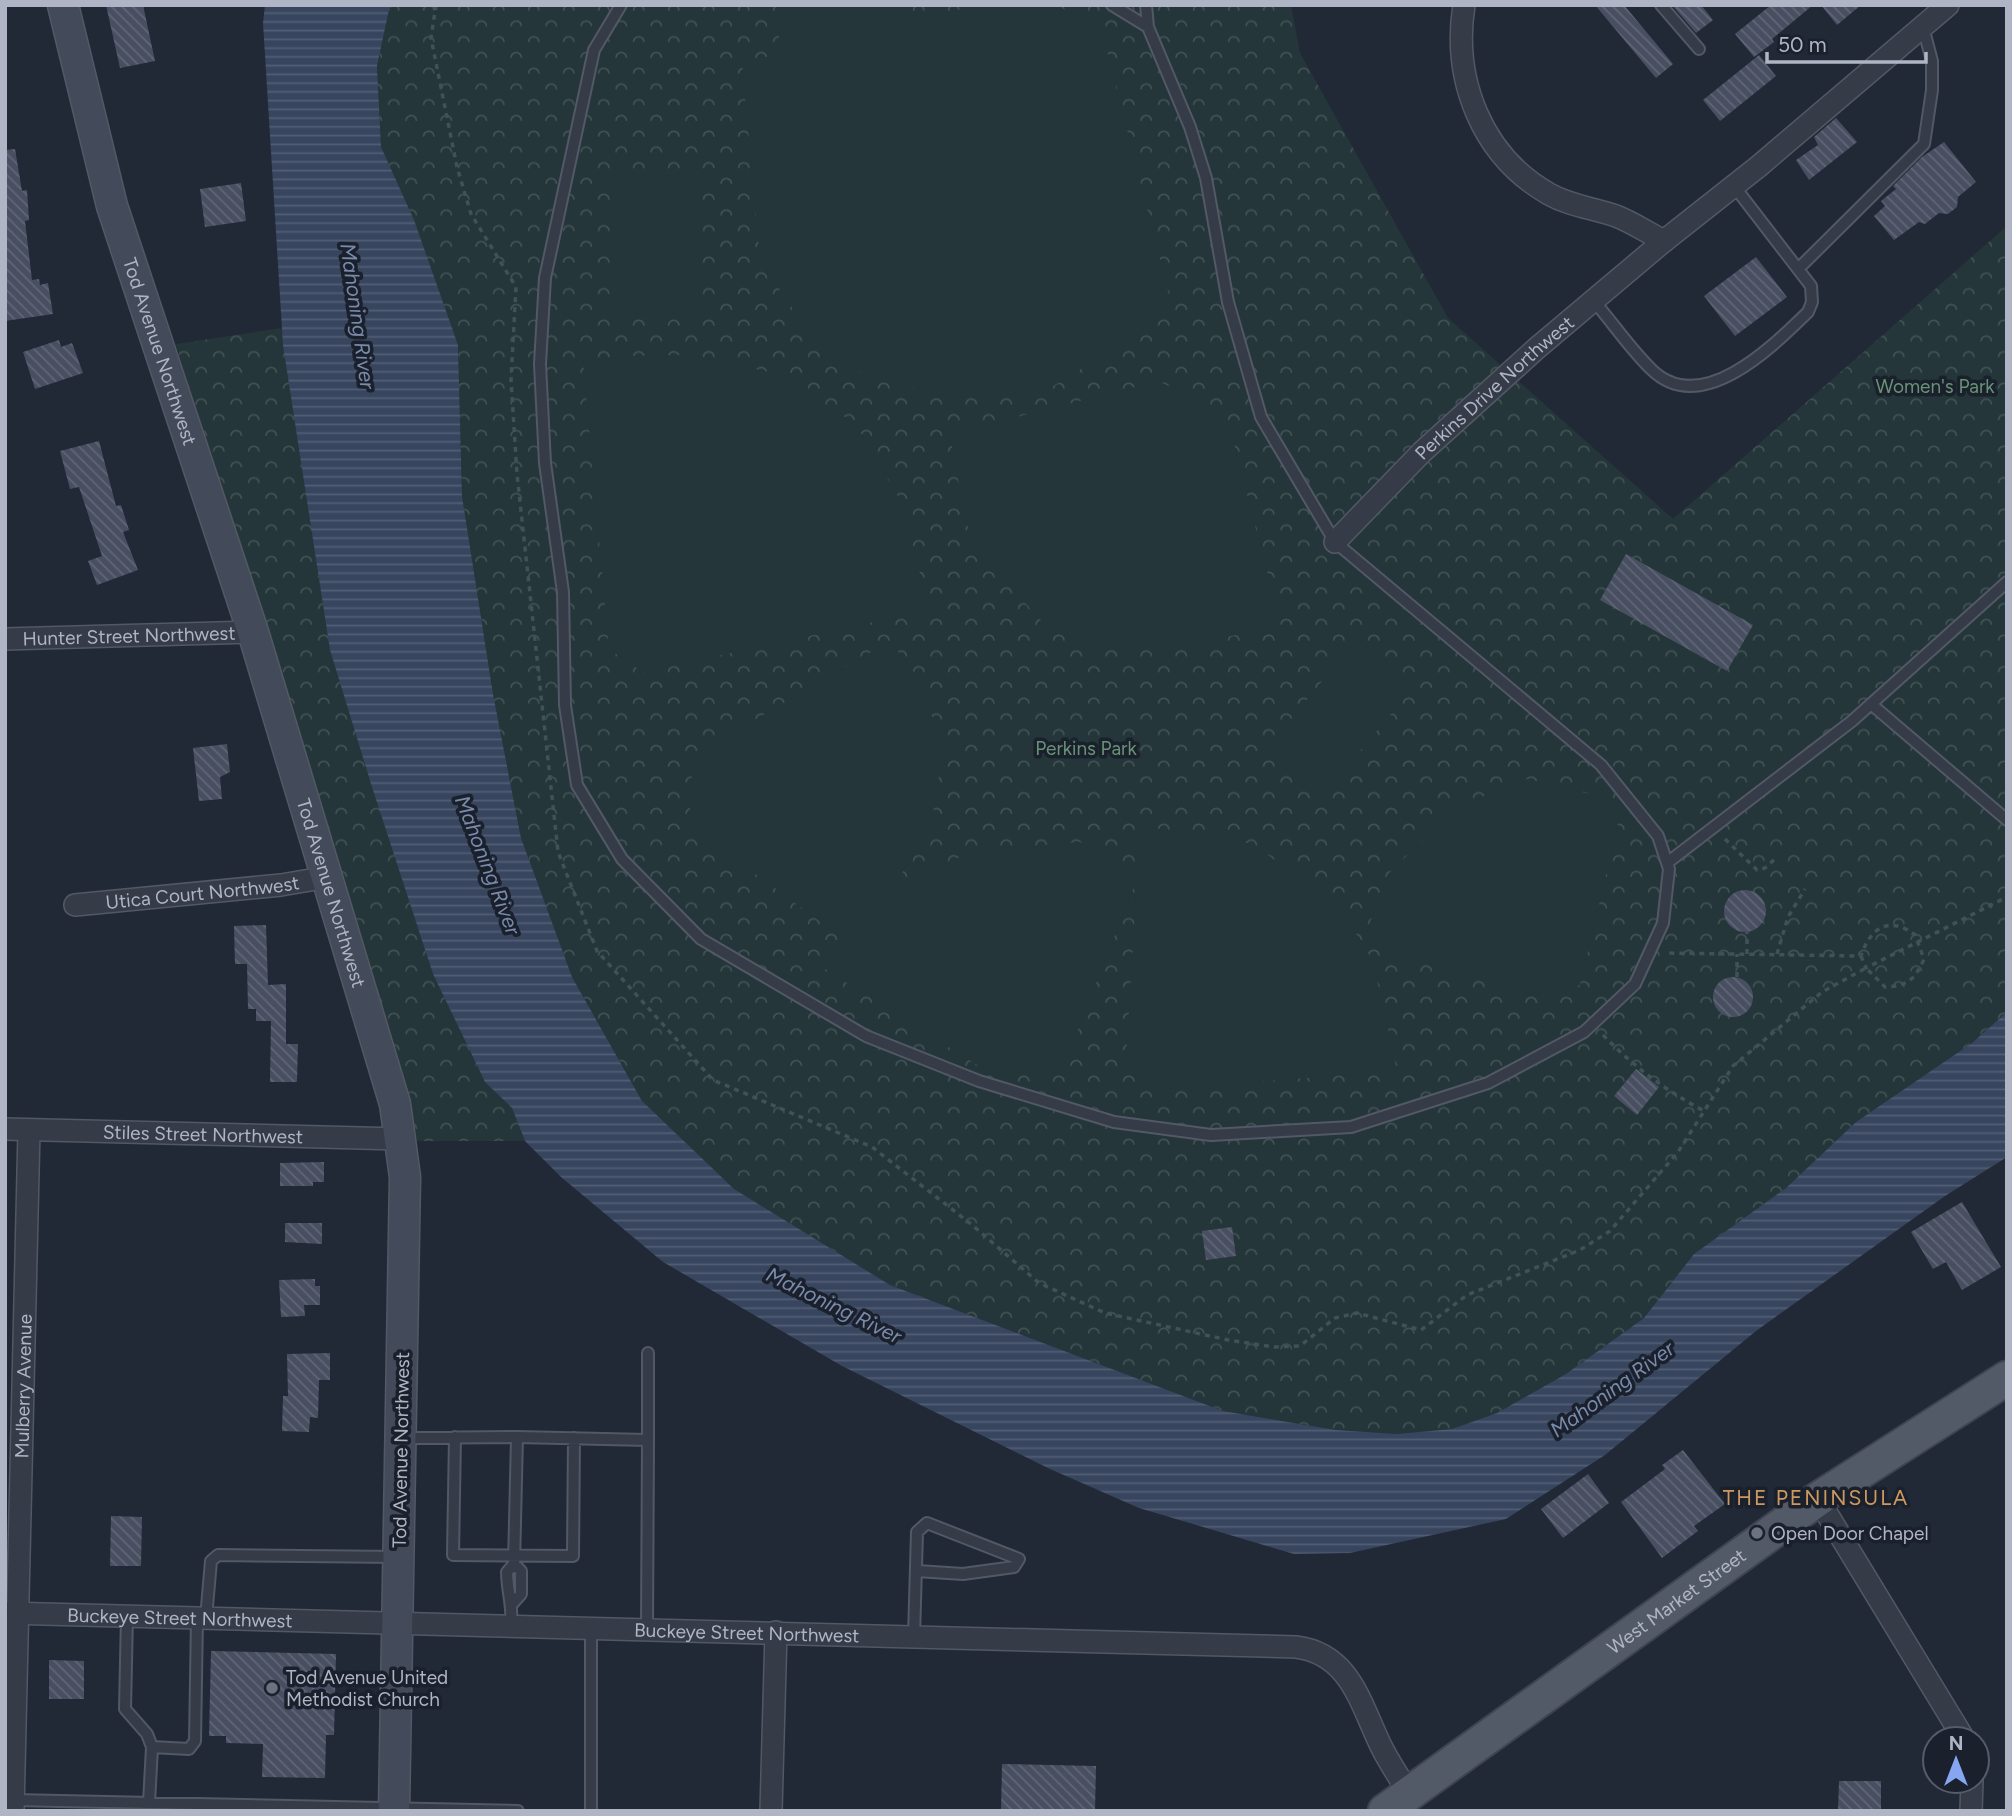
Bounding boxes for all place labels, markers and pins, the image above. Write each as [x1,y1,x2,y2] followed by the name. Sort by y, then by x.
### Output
[1771,1522,1929,1545] place label: Open Door Chapel
[1749,1525,1765,1541] marker: Open Door Chapel
[286,1666,448,1711] place label: Tod Avenue United Methodist Church
[264,1680,280,1696] marker: Tod Avenue United Methodist Church

